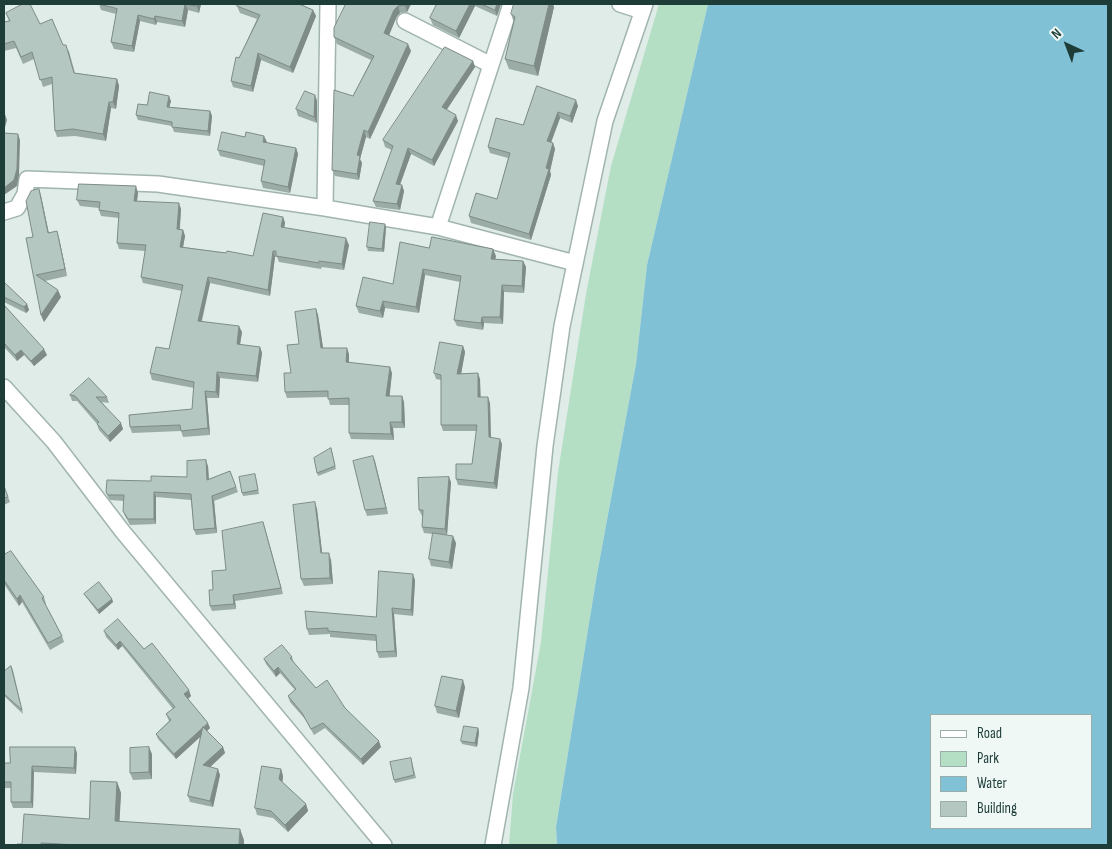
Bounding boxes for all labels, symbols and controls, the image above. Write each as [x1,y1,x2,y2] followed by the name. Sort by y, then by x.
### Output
[1042,20,1092,70] north arrow
[1048,25,1065,42] text: N
[930,714,1092,829] legend
[977,724,1002,743] text: Road
[977,749,999,768] text: Park
[977,774,1007,793] text: Water
[977,799,1017,818] text: Building

